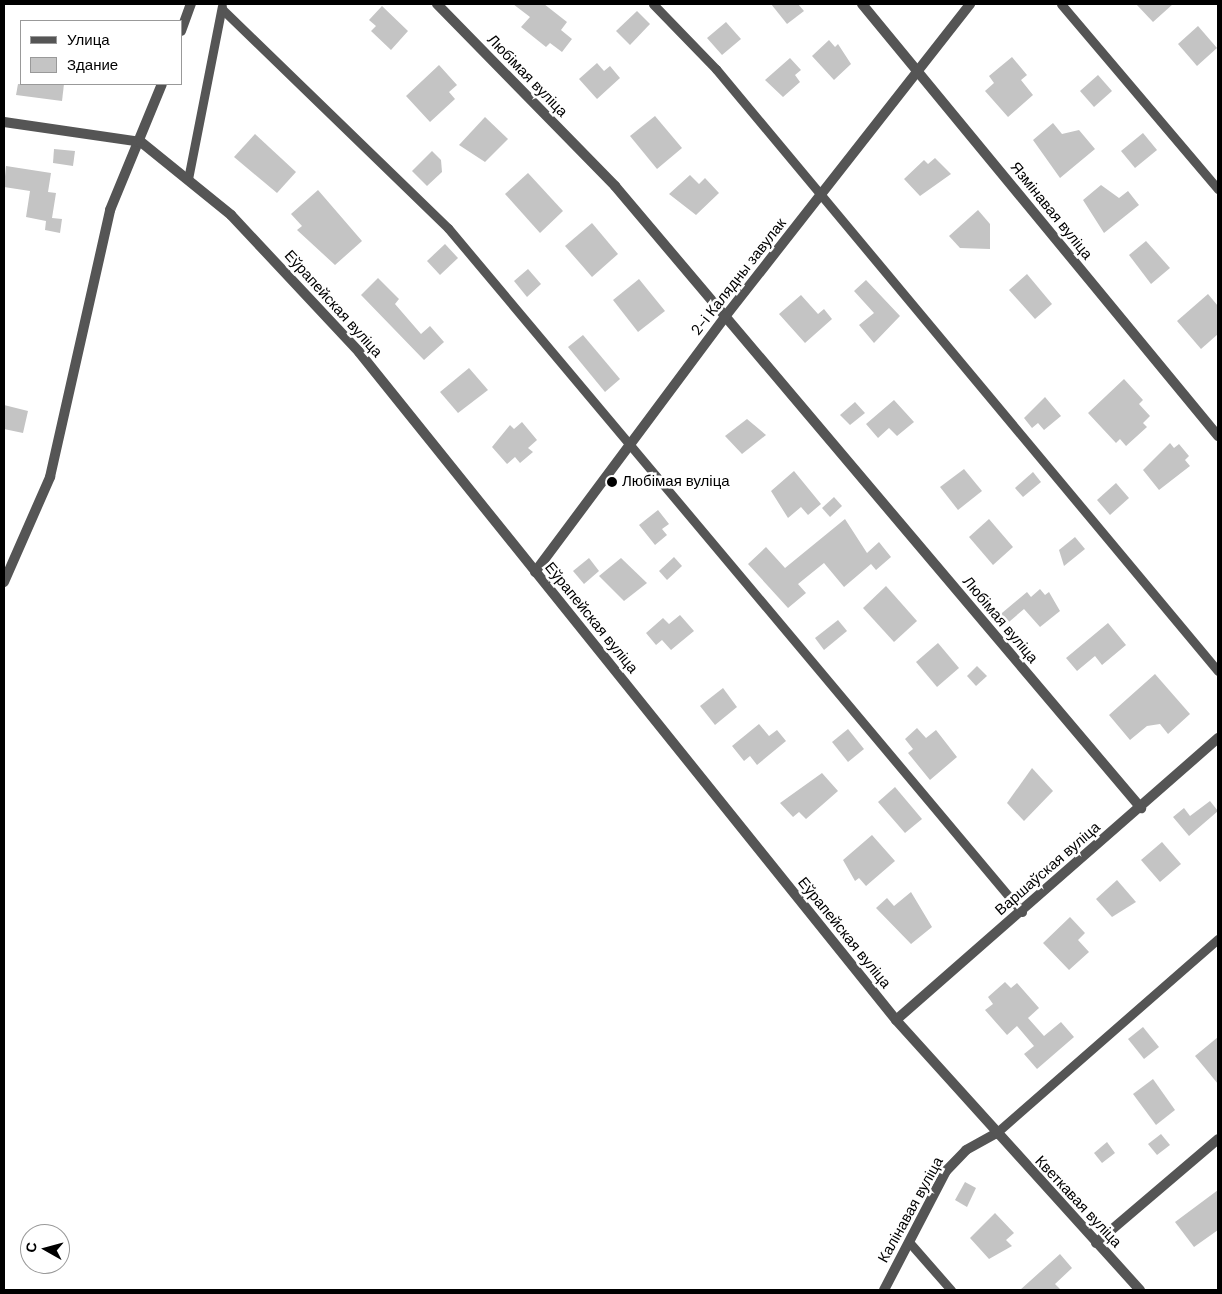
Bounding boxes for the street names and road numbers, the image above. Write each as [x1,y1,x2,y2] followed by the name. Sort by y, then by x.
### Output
[483,31,571,121] street label: Любімая вуліца
[1006,159,1096,263] street label: Язмінавая вуліца
[688,215,790,339] street label: 2-і Калядны завулак
[280,247,386,361] street label: Еўрапейская вуліца
[541,559,641,677] street label: Еўрапейская вуліца
[959,573,1041,667] street label: Любімая вуліца
[992,819,1104,919] street label: Варшаўская вуліца
[794,874,894,992] street label: Еўрапейская вуліца
[1031,1153,1125,1251] street label: Кветкавая вуліца
[875,1154,947,1266] street label: Калінавая вуліца

